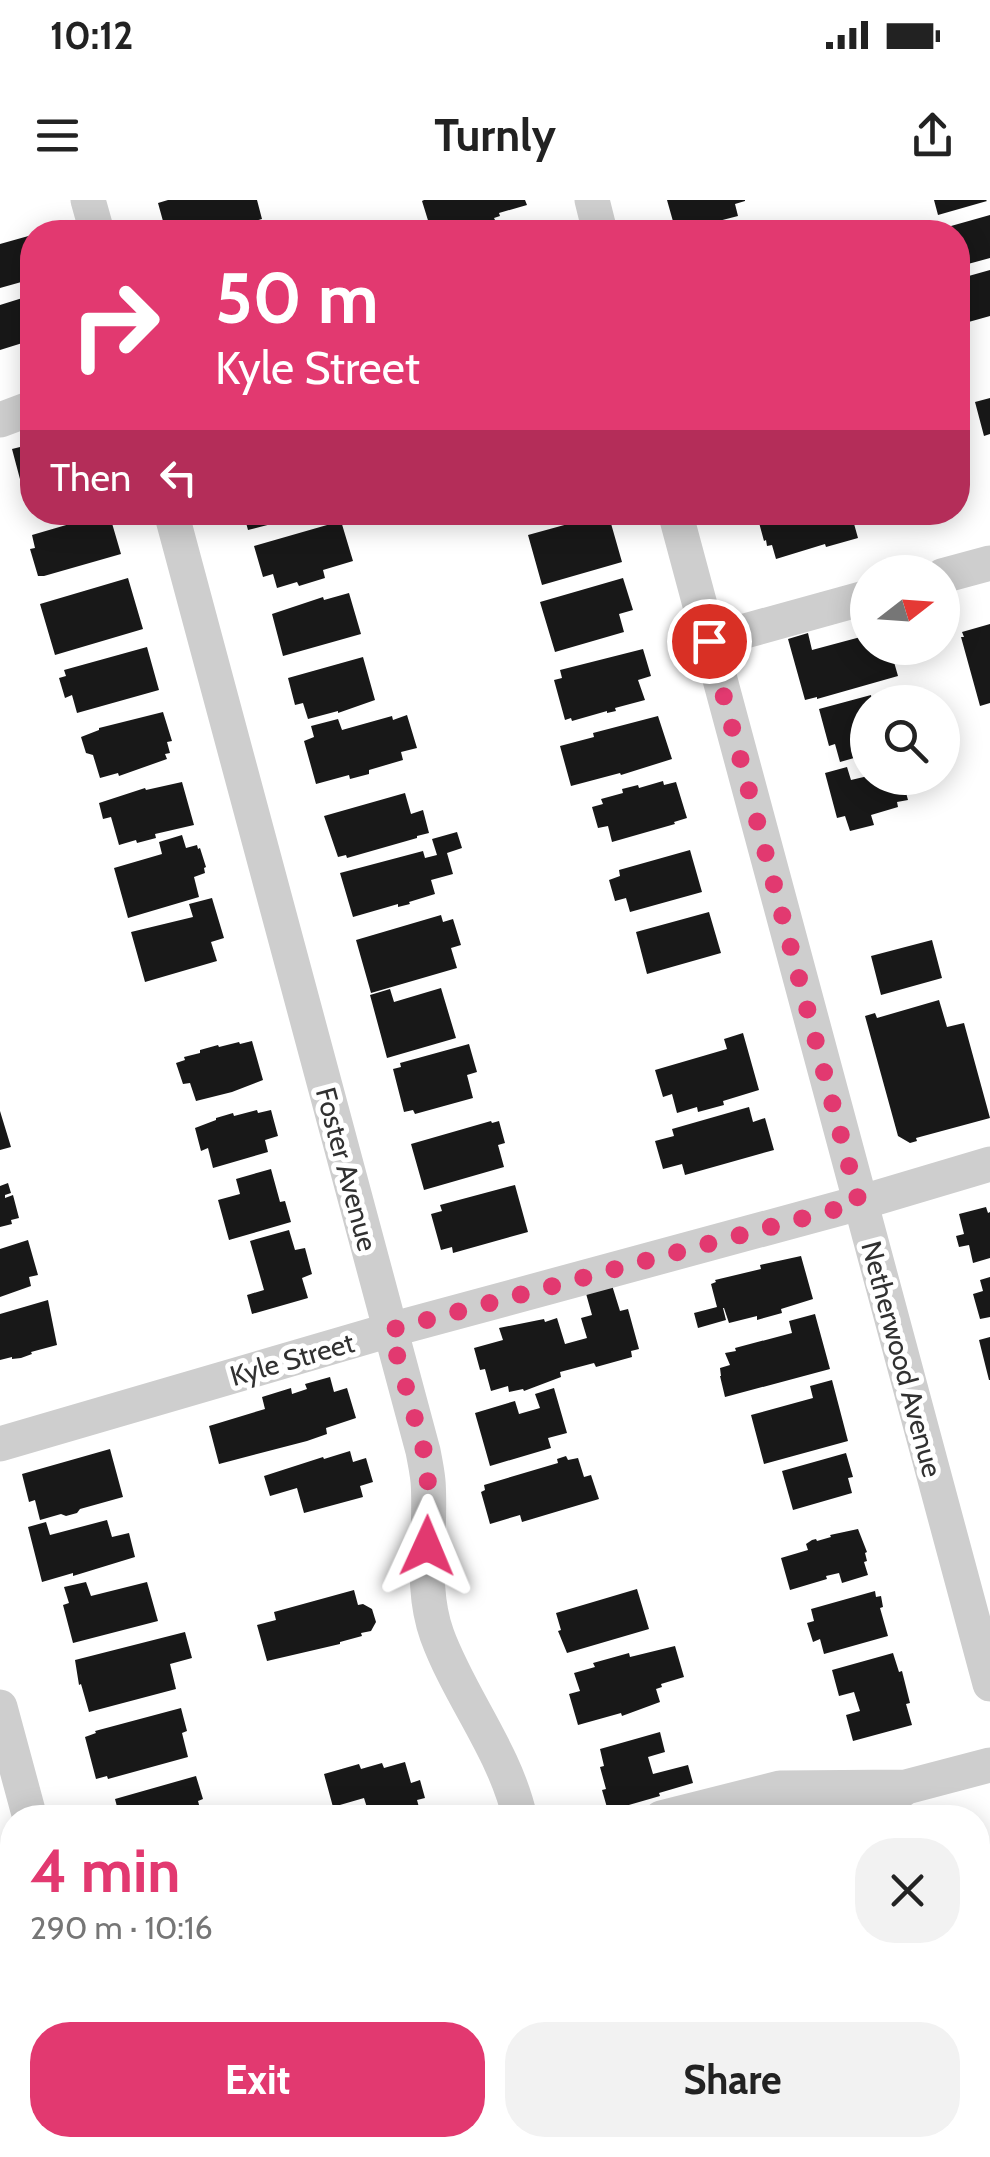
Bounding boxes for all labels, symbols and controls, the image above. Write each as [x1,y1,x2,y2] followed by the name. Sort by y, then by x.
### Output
[50,12,133,59] text: 10:12
[30,108,85,163] icon: menu
[434,108,556,162] text: Turnly
[905,108,960,163] icon: share
[215,255,379,341] text: 50 m
[50,260,180,390] icon: right
[215,341,420,395] text: Kyle Street
[151,450,206,505] icon: left
[50,454,131,501] text: Then
[850,555,960,665] north arrow
[850,555,960,795] map controls
[667,599,752,684] pin
[682,614,737,669] icon: arrive
[850,685,960,795] button: search
[309,1083,385,1255] street label: Foster Avenue
[854,1237,950,1481] street label: Netherwood Avenue
[226,1325,358,1393] street label: Kyle Street
[375,1494,479,1598] position arrow
[30,1834,180,1907] text: 4 min
[855,1838,960,1943] button: close
[30,1908,213,1947] text: 290 m · 10:16
[30,2022,485,2137] button: Exit
[505,2022,960,2137] button: Share

